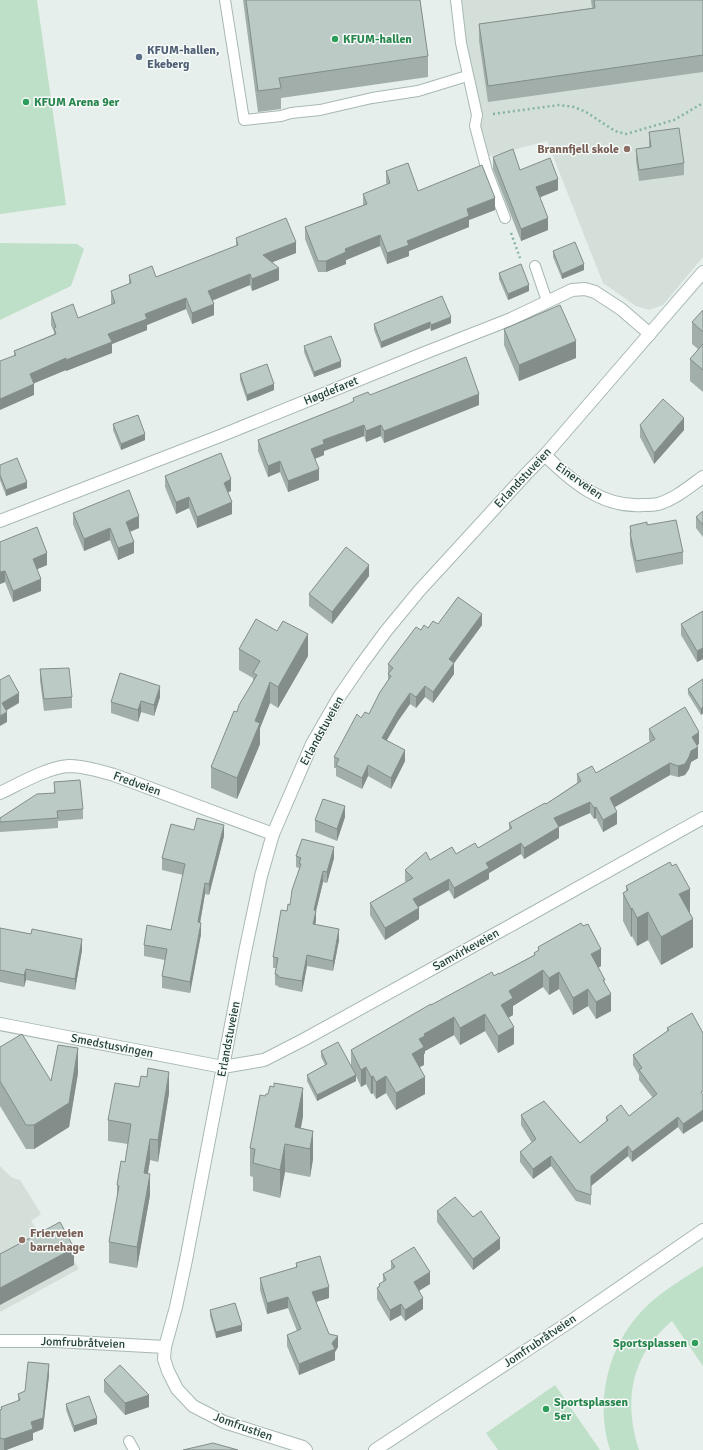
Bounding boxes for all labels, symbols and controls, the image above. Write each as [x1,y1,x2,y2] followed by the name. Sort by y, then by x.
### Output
[343,32,412,47] place label: KFUM-hallen
[330,34,340,44] marker: KFUM-hallen
[147,43,219,72] place label: KFUM-hallen, Ekeberg
[134,52,144,62] marker: KFUM-hallen, Ekeberg
[34,95,120,110] place label: KFUM Arena 9er
[21,97,31,107] marker: KFUM Arena 9er
[537,142,619,157] place label: Brannfjell skole
[622,144,632,154] marker: Brannfjell skole
[302,373,360,409] street label: Høgdefaret
[491,445,555,511] street label: Erlandstuveien
[552,459,606,503] street label: Einerveien
[297,694,347,768] street label: Erlandstuveien
[111,768,163,800] street label: Fredveien
[430,926,502,974] street label: Samvirkeveien
[214,1000,244,1078] street label: Erlandstuveien
[69,1031,155,1061] street label: Smedstusvingen
[30,1226,85,1255] place label: Frierveien barnehage
[17,1235,27,1245] marker: Frierveien barnehage
[501,1311,579,1371] street label: Jomfrubråtveien
[41,1334,125,1352] street label: Jomfrubråtveien
[613,1336,687,1351] place label: Sportsplassen
[690,1338,700,1348] marker: Sportsplassen
[554,1395,628,1424] place label: Sportsplassen 5er
[541,1404,551,1414] marker: Sportsplassen 5er
[211,1409,275,1445] street label: Jomfrustien

